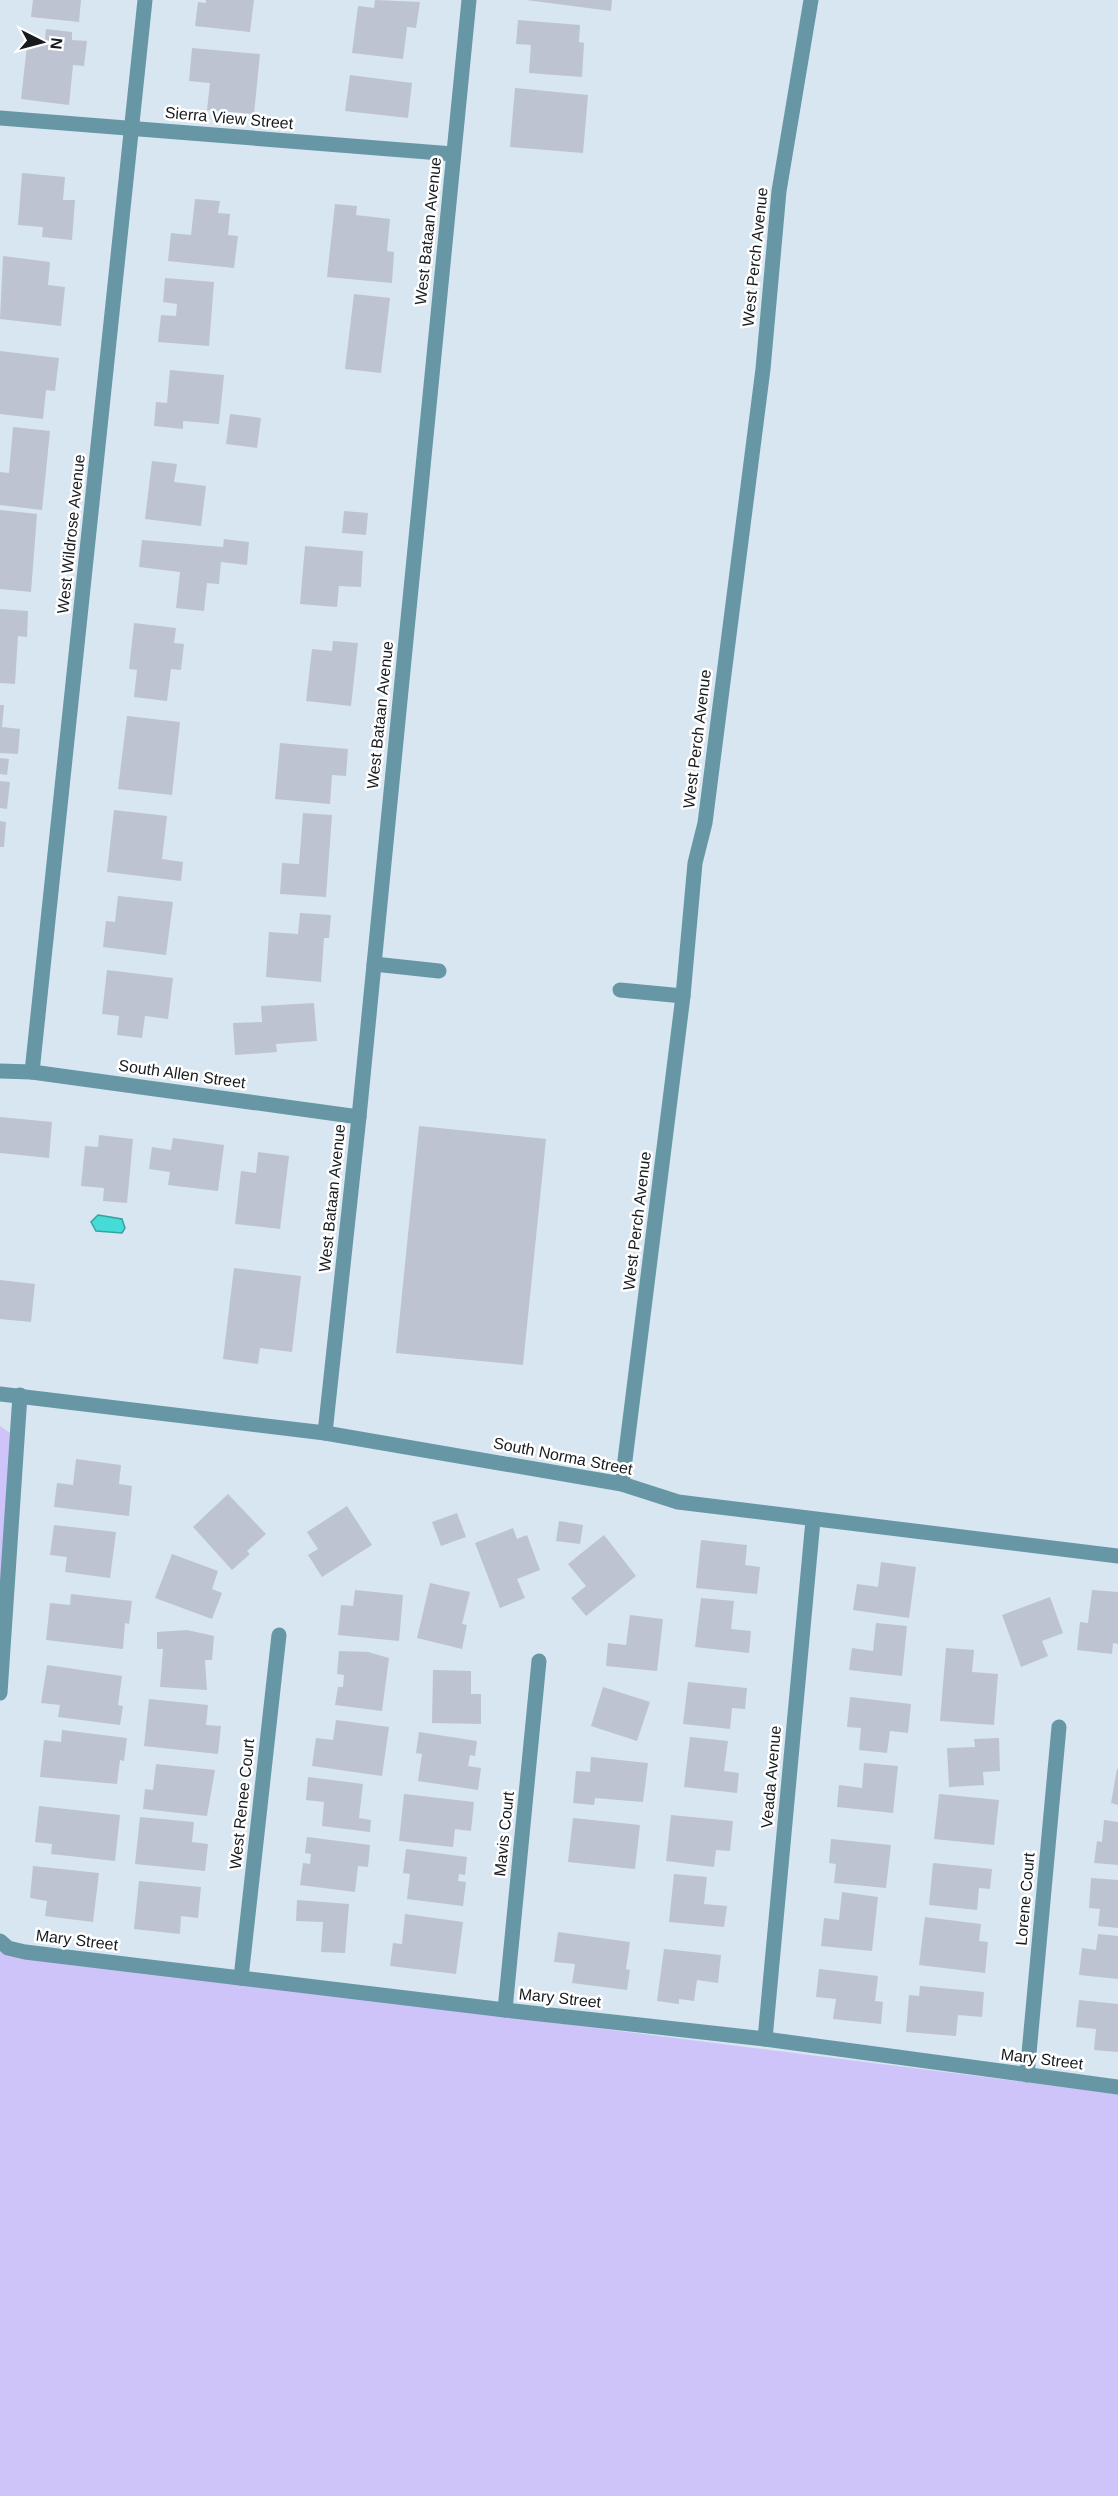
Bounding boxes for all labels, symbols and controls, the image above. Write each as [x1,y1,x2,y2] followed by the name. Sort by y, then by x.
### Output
[12,12,72,72] north arrow
[47,37,65,50] text: N
[164,104,294,132] street label: Sierra View Street
[412,156,444,306] street label: West Bataan Avenue
[739,186,771,327] street label: West Perch Avenue
[54,453,88,615] street label: West Wildrose Avenue
[364,640,396,790] street label: West Bataan Avenue
[680,668,714,809] street label: West Perch Avenue
[117,1057,247,1091] street label: South Allen Street
[316,1123,348,1273] street label: West Bataan Avenue
[620,1150,654,1291] street label: West Perch Avenue
[492,1434,635,1478] street label: South Norma Street
[758,1725,784,1829] street label: Veada Avenue
[227,1737,257,1870] street label: West Renee Court
[491,1790,517,1877] street label: Mavis Court
[1012,1851,1038,1946] street label: Lorene Court
[35,1927,120,1954] street label: Mary Street
[518,1985,603,2011] street label: Mary Street
[1000,2046,1085,2073] street label: Mary Street

